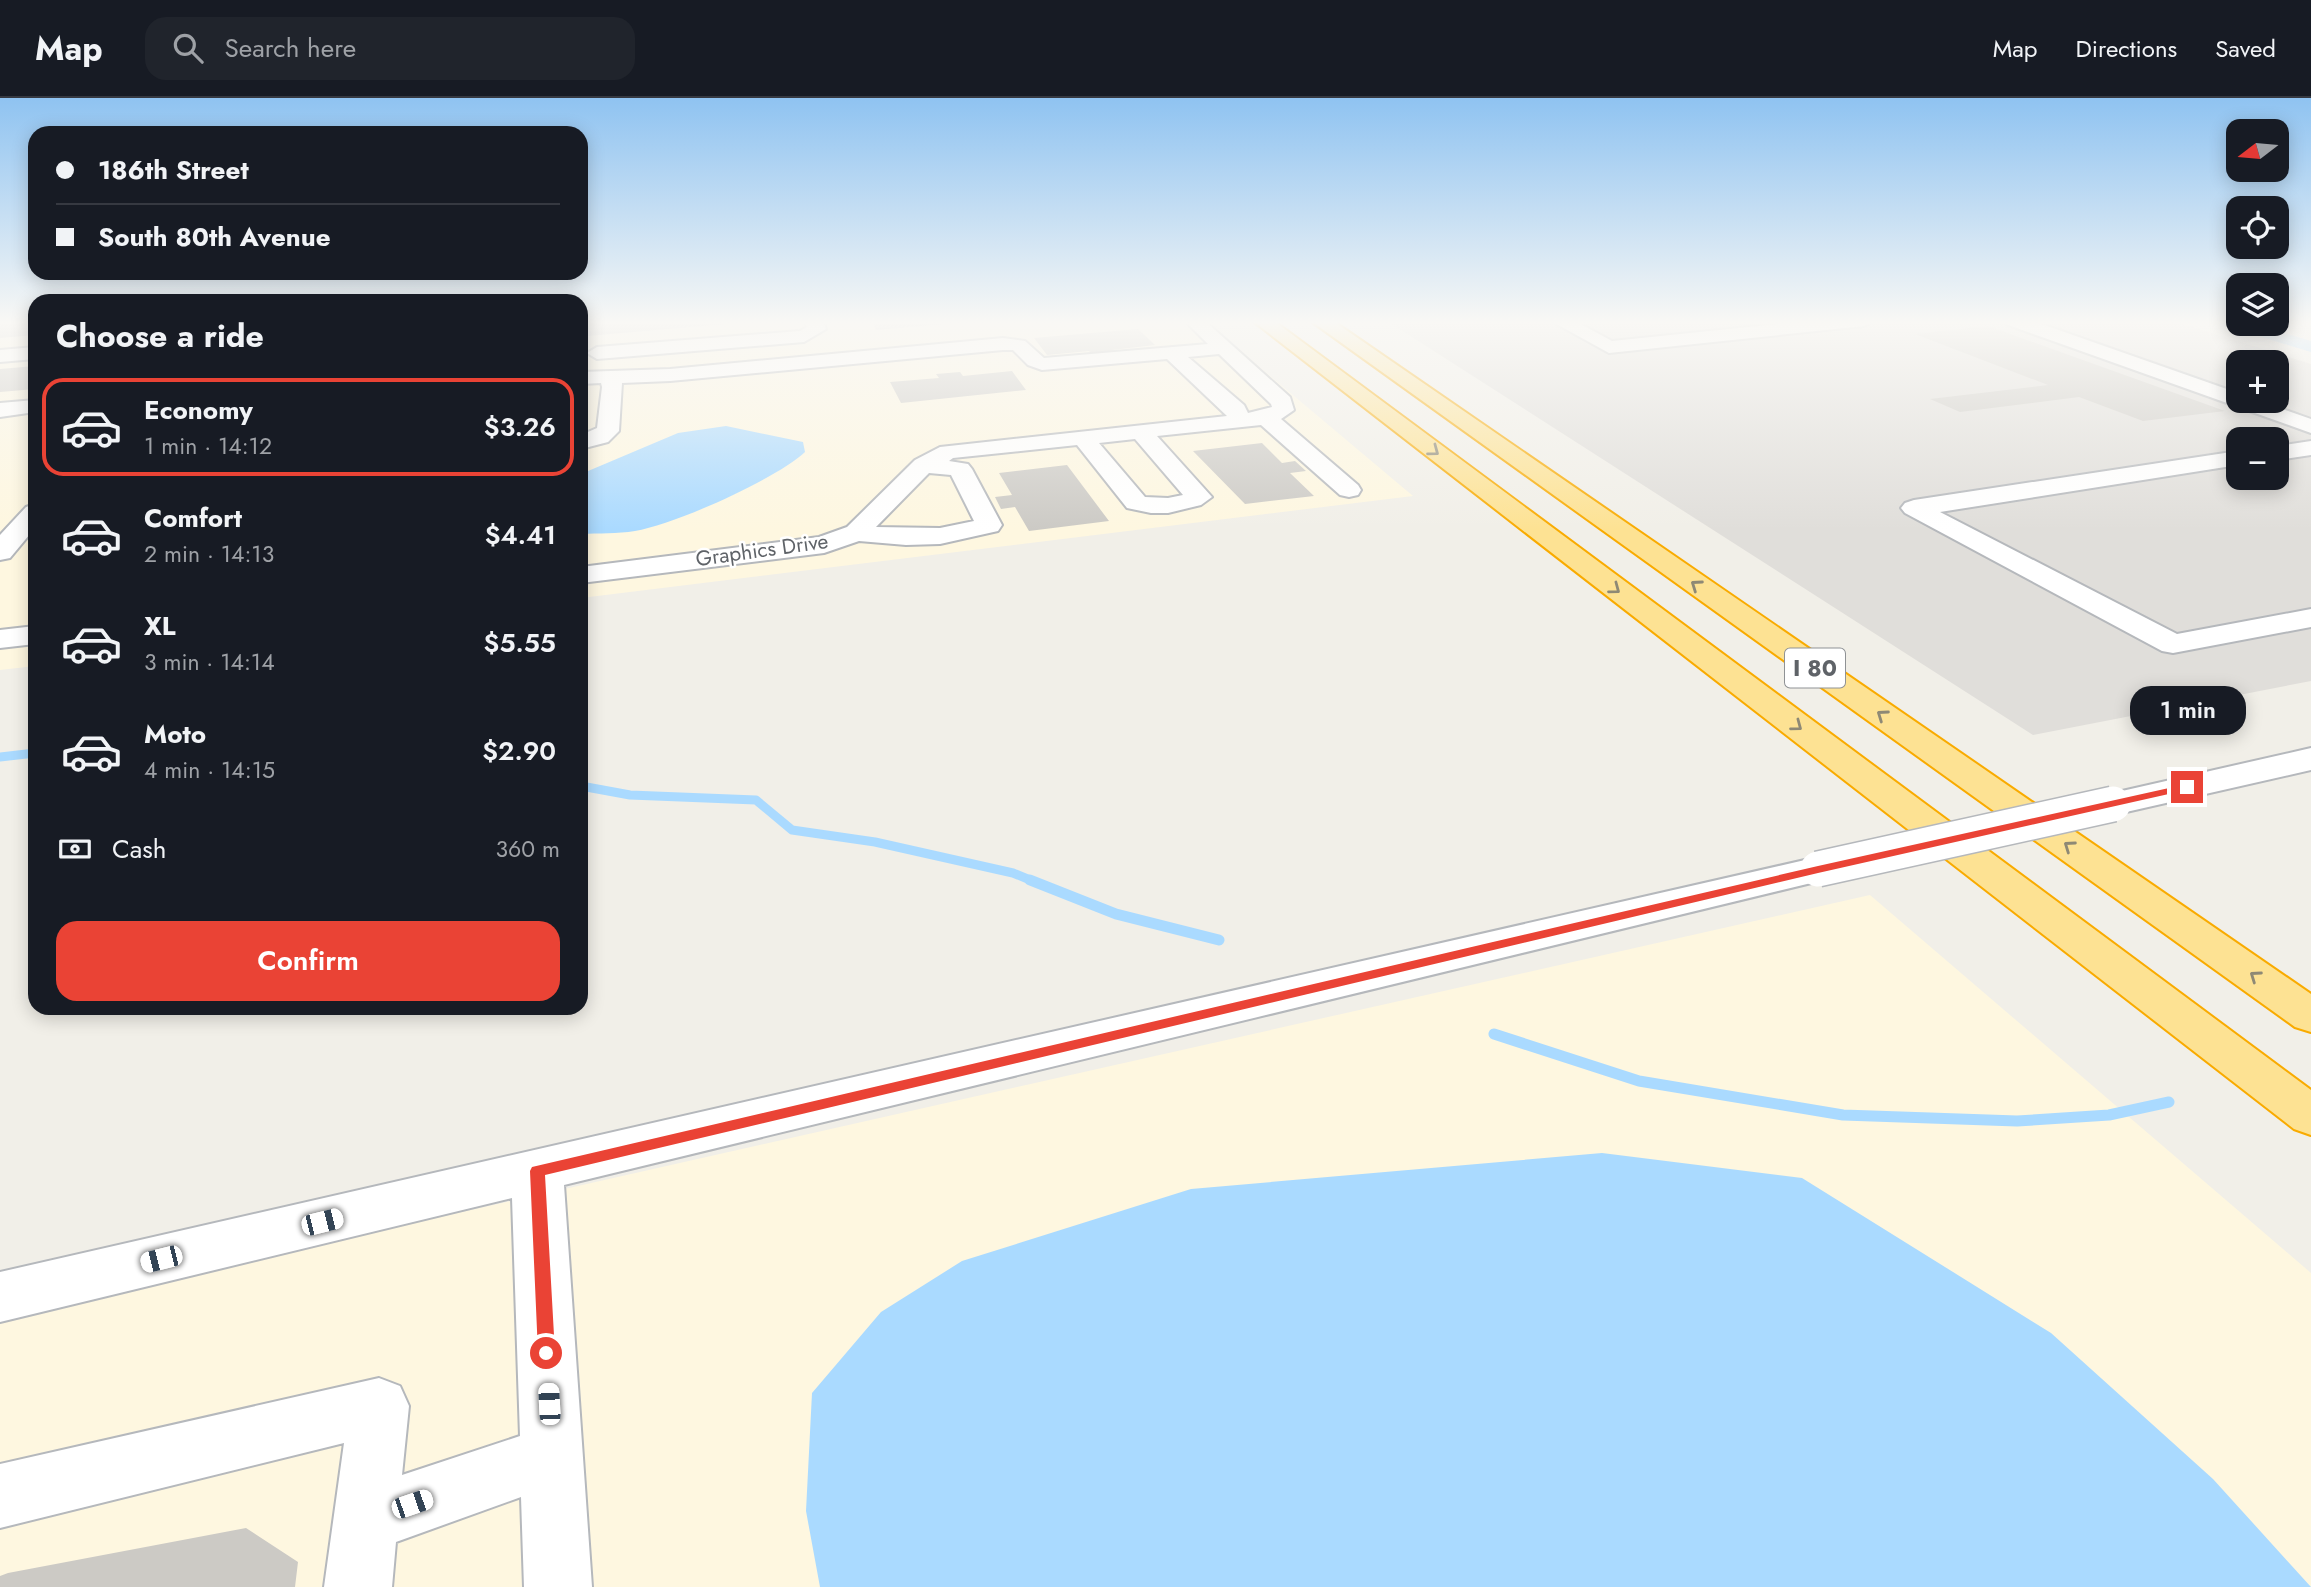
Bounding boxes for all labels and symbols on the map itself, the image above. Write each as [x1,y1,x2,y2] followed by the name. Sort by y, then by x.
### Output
[2226,119,2289,182] north arrow
[1426,443,1439,456] one-way arrow
[694,526,830,574] street label: Graphics Drive
[1607,580,1620,593] one-way arrow
[1691,581,1704,593] one-way arrow
[1785,648,1845,688] road number: I 80
[2129,686,2245,734] callout: 1 min
[1877,711,1890,723] one-way arrow
[1789,717,1801,730] one-way arrow
[2171,771,2203,803] route end
[2064,842,2077,854] one-way arrow
[2250,972,2263,985] one-way arrow
[300,1207,345,1237] car
[139,1244,184,1274] car
[530,1337,562,1369] route start
[538,1382,561,1426] car
[389,1487,436,1521] car

